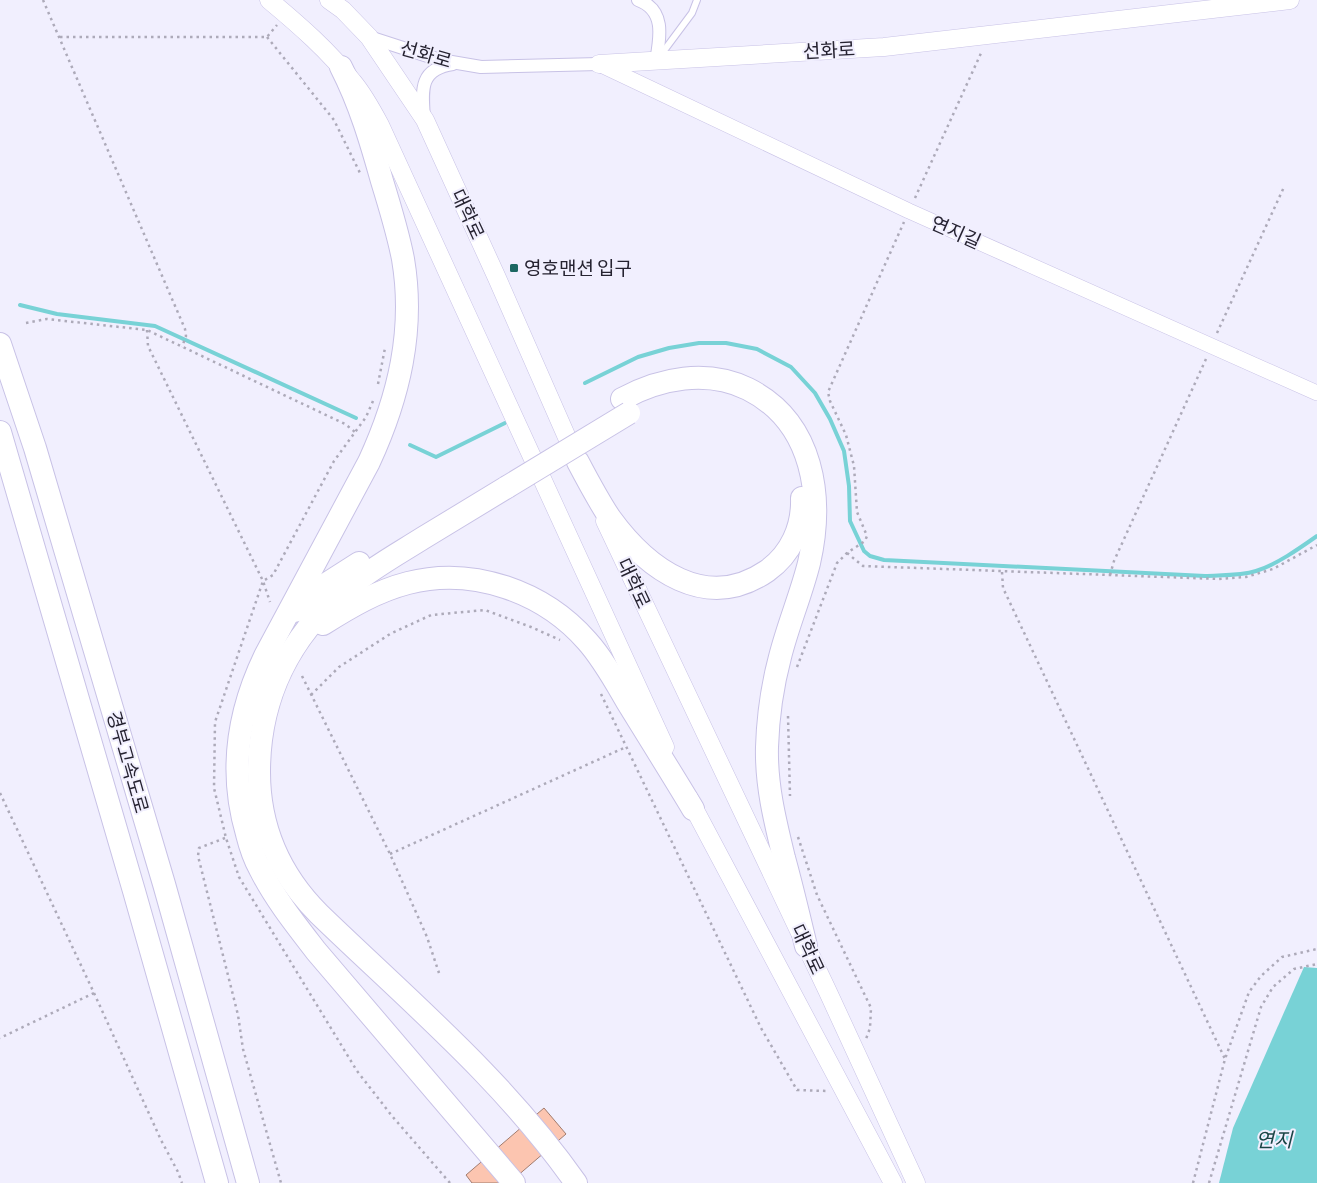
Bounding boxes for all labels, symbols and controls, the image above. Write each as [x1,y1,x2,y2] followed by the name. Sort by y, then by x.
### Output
[397,37,454,74] street label: 선화로
[802,39,856,64] street label: 선화로
[445,186,488,243] street label: 대학로
[927,212,984,255] street label: 연지길
[524,258,632,281] place label: 영호맨션 입구
[508,262,520,274] marker: 영호맨션 입구
[611,555,654,612] street label: 대학로
[101,709,152,816] street label: 경부고속도로
[785,921,828,978] street label: 대학로
[1256,1129,1294,1153] water label: 연지

